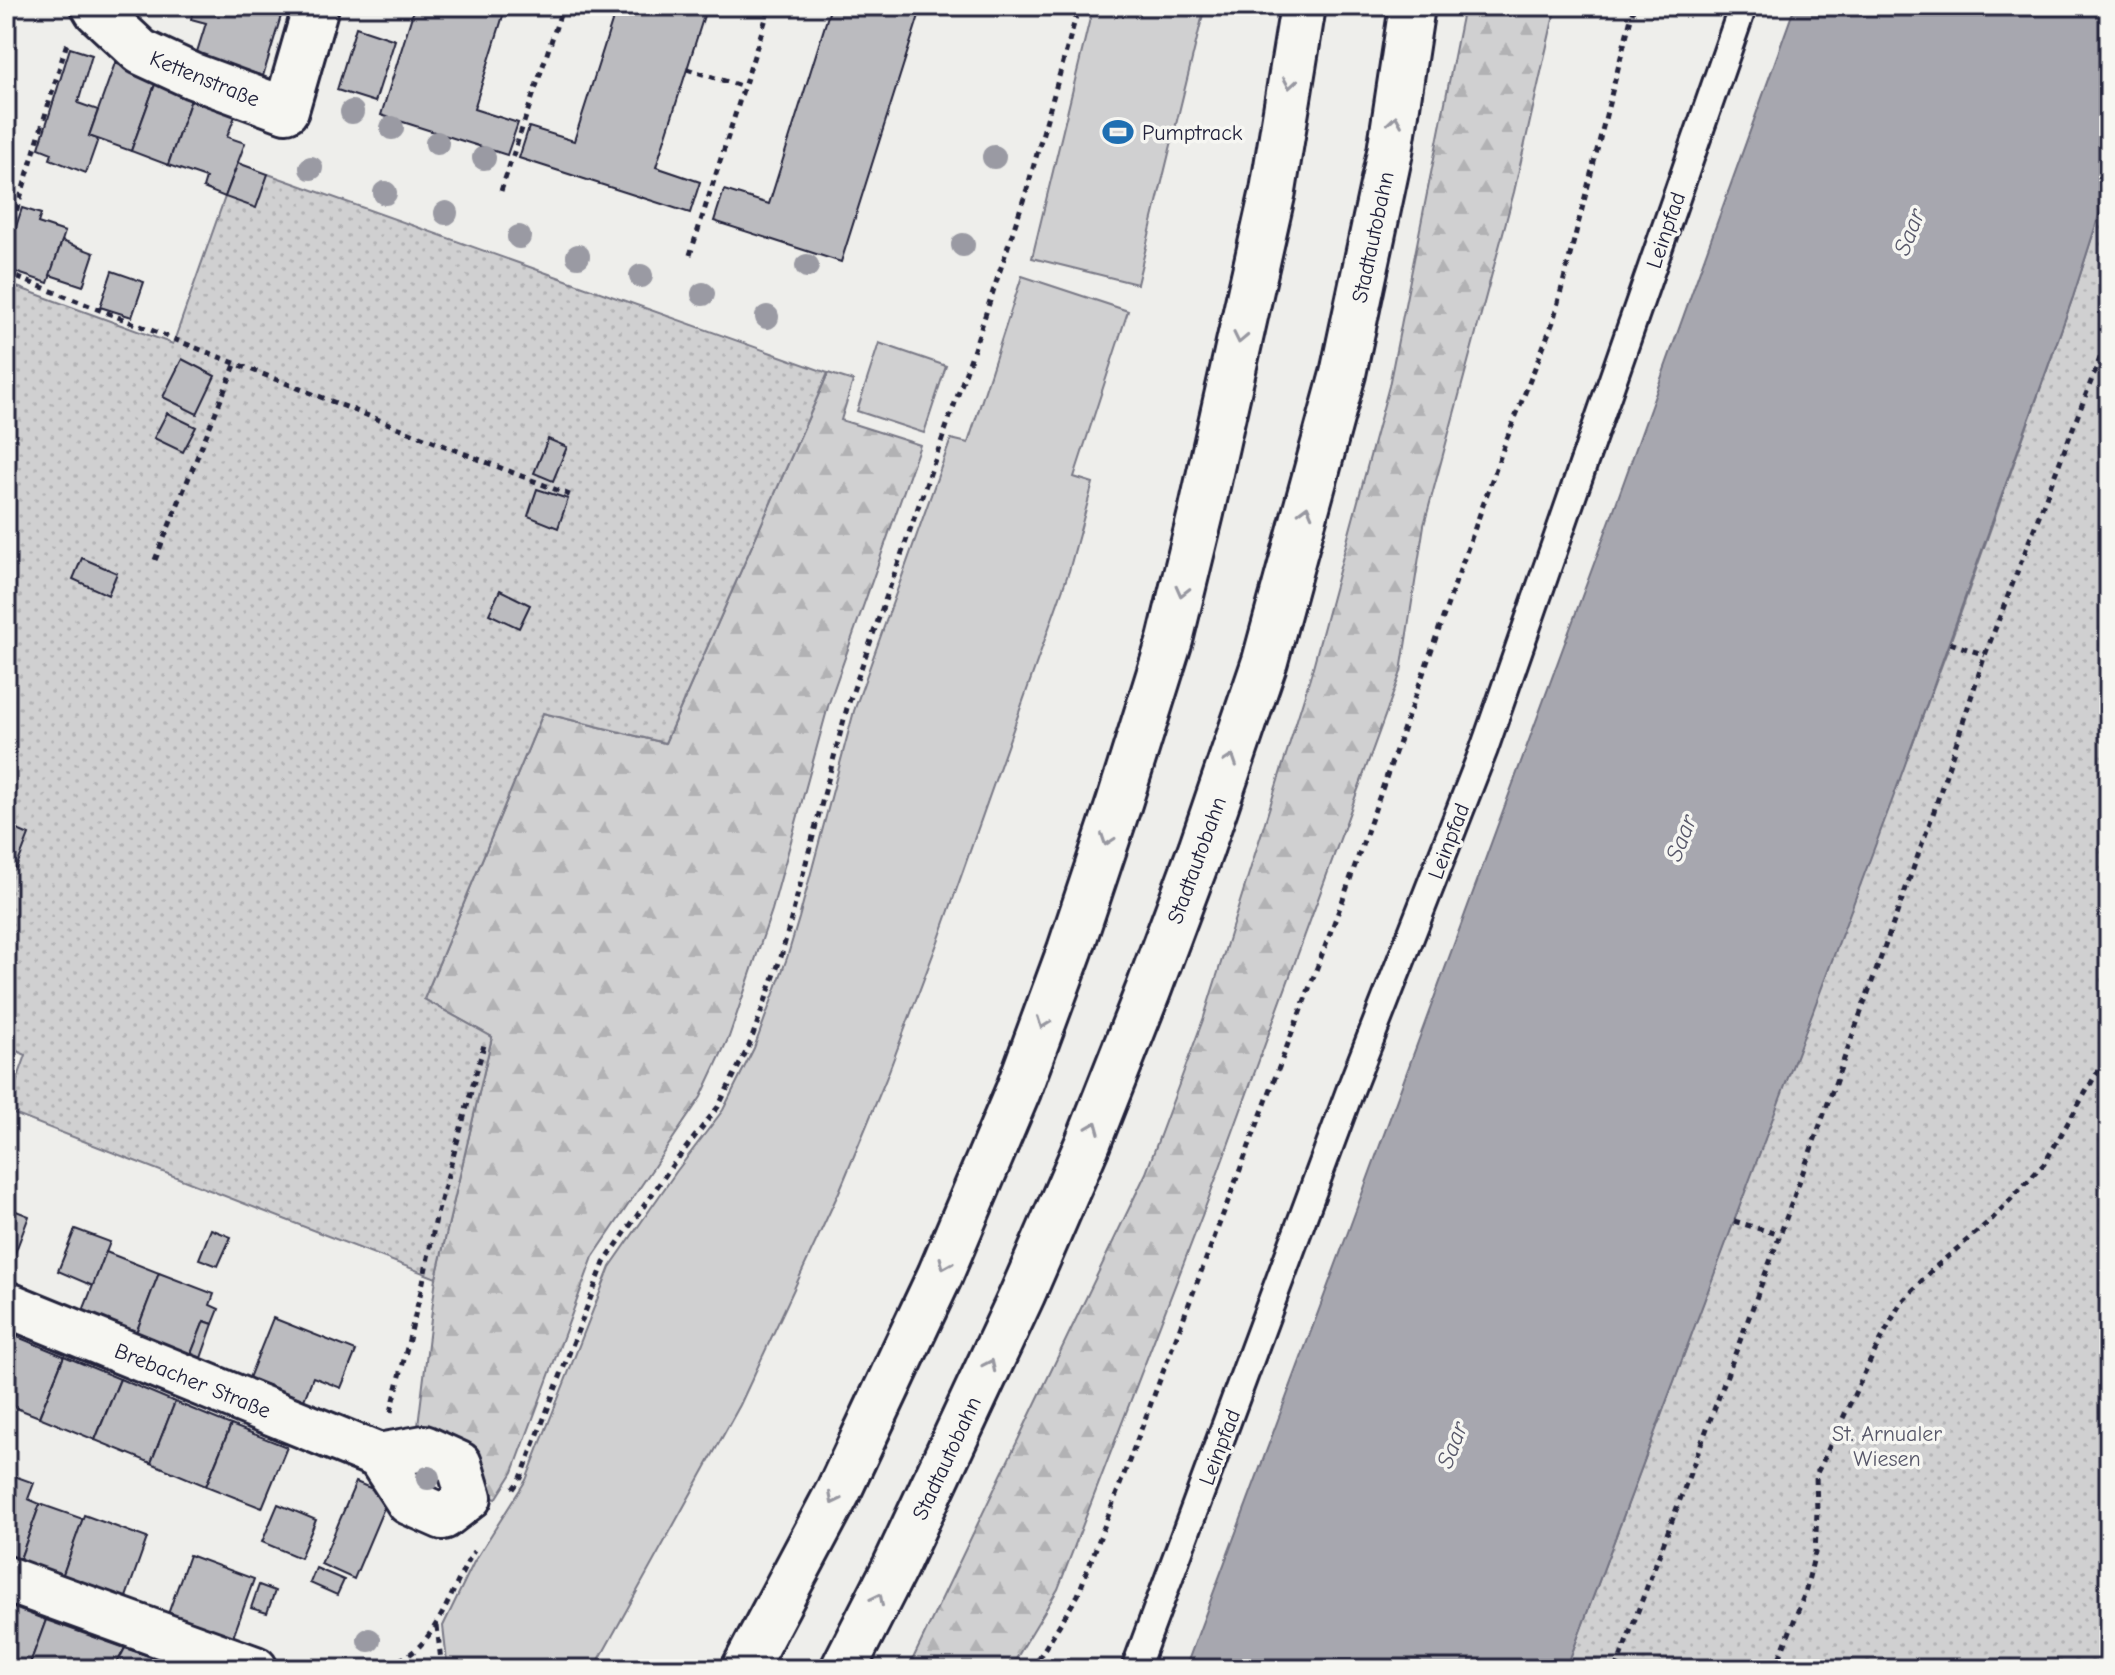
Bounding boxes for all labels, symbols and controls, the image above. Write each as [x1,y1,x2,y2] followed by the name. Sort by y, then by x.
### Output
[146,45,263,113] street label: Kettenstraße
[1282,76,1299,90] one-way arrow
[1386,114,1403,128] one-way arrow
[1101,115,1135,149] sports icon: Pumptrack
[1142,120,1243,146] place label: Pumptrack
[1346,169,1400,305] street label: Stadtautobahn
[1641,189,1691,272] street label: Leinpfad
[1887,204,1931,259] water label: Saar
[1232,331,1249,344] one-way arrow
[1297,504,1313,518] one-way arrow
[1174,584,1191,598] one-way arrow
[1222,753,1238,767] one-way arrow
[1162,793,1232,927] street label: Stadtautobahn
[1423,800,1475,883] street label: Leinpfad
[1659,810,1703,865] water label: Saar
[1100,832,1116,846] one-way arrow
[1036,1015,1053,1029] one-way arrow
[1085,1121,1101,1135] one-way arrow
[938,1255,954,1270] one-way arrow
[111,1338,275,1424] street label: Brebacher Straße
[980,1358,996,1373] one-way arrow
[907,1392,987,1524] street label: Stadtautobahn
[1194,1406,1246,1489] street label: Leinpfad
[1430,1417,1474,1472] water label: Saar
[1832,1421,1942,1472] park label: St. Arnualer Wiesen
[828,1490,843,1505] one-way arrow
[868,1593,884,1608] one-way arrow

